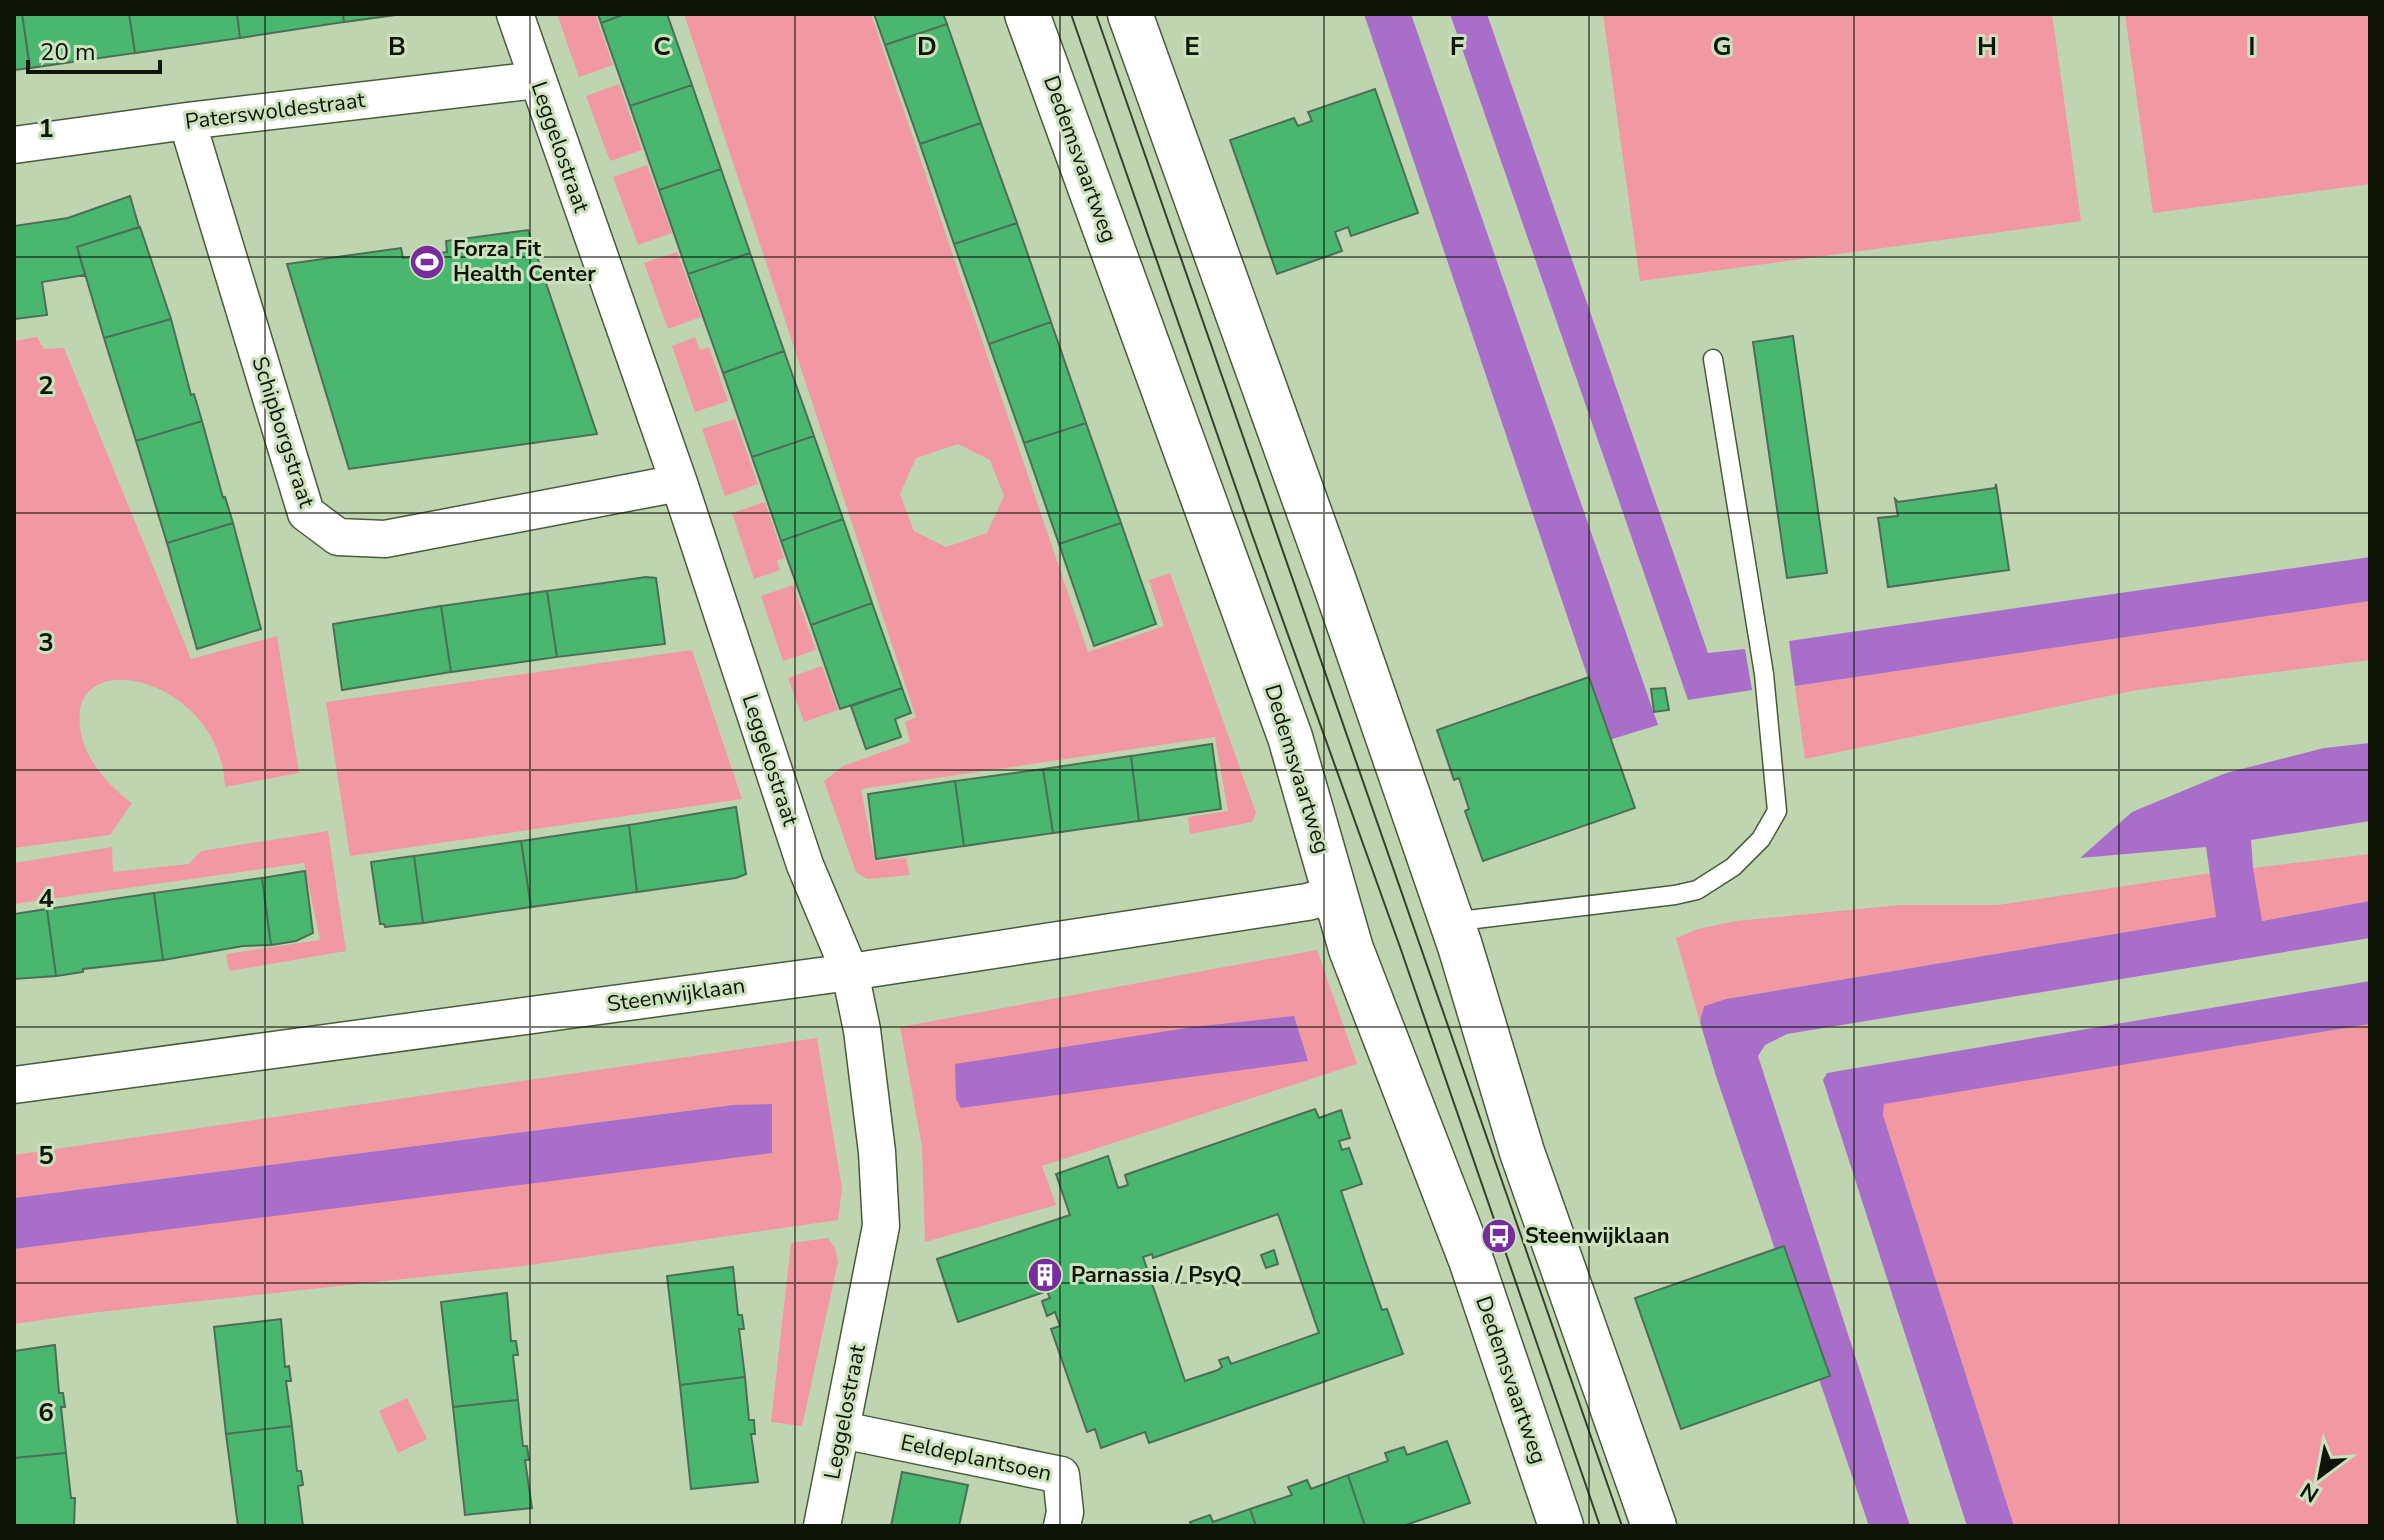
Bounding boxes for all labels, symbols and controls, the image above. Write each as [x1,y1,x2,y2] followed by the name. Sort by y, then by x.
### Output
[28,24,160,74] scale bar
[388,29,406,64] text: B
[653,29,671,64] text: C
[917,29,937,64] text: D
[1184,29,1200,64] text: E
[1450,29,1464,64] text: F
[1712,29,1732,64] text: G
[1977,29,1997,64] text: H
[2248,29,2256,64] text: I
[40,36,96,68] text: 20 m
[1036,71,1124,247] street label: Dedemsvaartweg
[524,78,597,217] street label: Leggelostraat
[183,85,367,137] street label: Paterswoldestraat
[38,111,54,146] text: 1
[453,234,596,289] place label: Forza Fit Health Center
[408,243,446,281] sports icon: Forza Fit Health Center
[245,353,322,511] street label: Schipborgstraat
[38,368,54,403] text: 2
[38,625,54,660] text: 3
[1257,681,1337,857] street label: Dedemsvaartweg
[735,690,805,830] street label: Leggelostraat
[38,881,54,916] text: 4
[605,970,747,1020] street label: Steenwijklaan
[38,1138,54,1173] text: 5
[1480,1217,1518,1255] bus stop icon: Steenwijklaan
[1525,1221,1670,1251] place label: Steenwijklaan
[1026,1256,1064,1294] building icon: Parnassia / PsyQ
[1071,1260,1241,1290] place label: Parnassia / PsyQ
[1468,1292,1554,1468] street label: Dedemsvaartweg
[817,1342,873,1482] street label: Leggelostraat
[38,1395,54,1430] text: 6
[898,1427,1054,1489] street label: Eeldeplantsoen
[2280,1436,2360,1516] north arrow
[2295,1475,2325,1509] text: N

